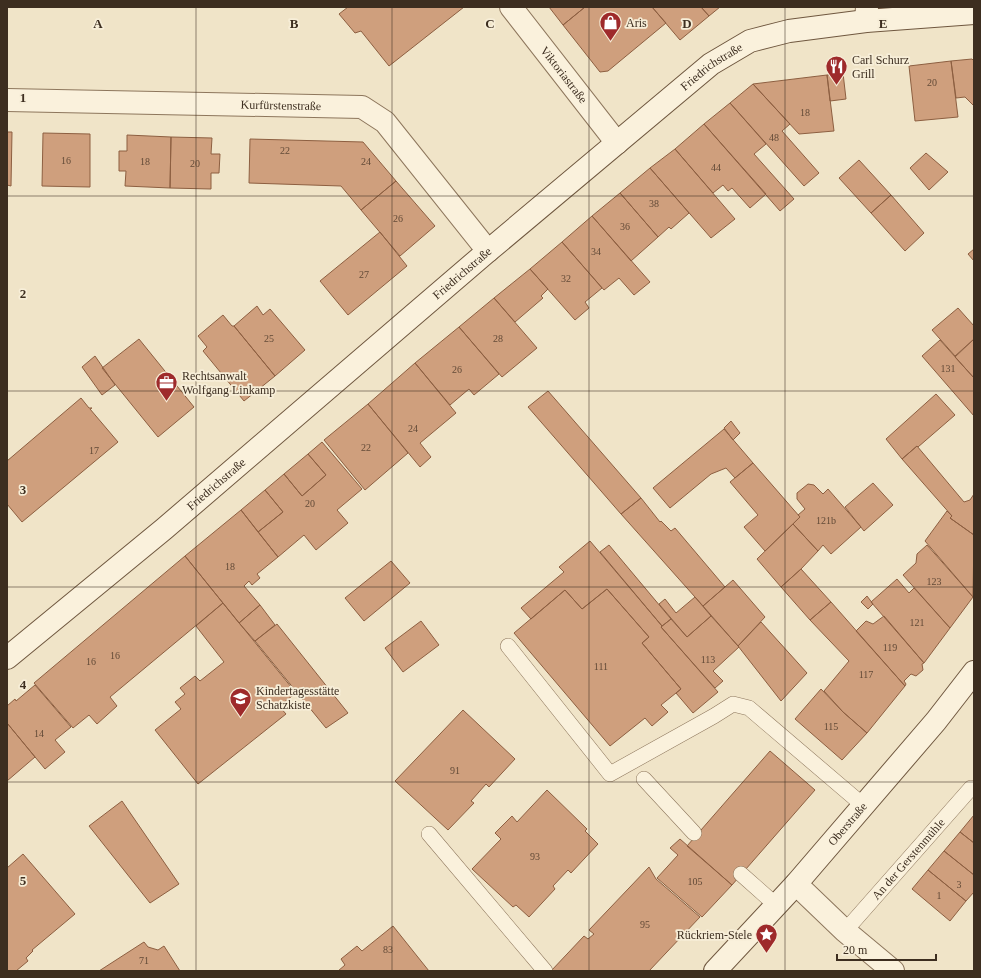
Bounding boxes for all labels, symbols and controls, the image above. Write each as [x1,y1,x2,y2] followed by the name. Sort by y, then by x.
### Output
[598,10,624,43] shop icon: Aris
[93,16,103,31] text: A
[290,16,299,31] text: B
[485,16,495,31] text: C
[626,16,647,30] place label: Aris
[682,16,692,31] text: D
[879,16,887,31] text: E
[678,40,745,93] street label: Friedrichstraße
[537,44,590,106] street label: Viktoriastraße
[852,53,909,81] place label: Carl Schurz Grill
[824,54,850,87] restaurant icon: Carl Schurz Grill
[927,77,937,88] house number: 20
[20,90,26,105] text: 1
[240,98,321,113] street label: Kurfürstenstraße
[800,107,810,118] house number: 18
[769,132,779,143] house number: 48
[280,145,290,156] house number: 22
[61,155,71,166] house number: 16
[140,156,150,167] house number: 18
[361,156,371,167] house number: 24
[190,158,200,169] house number: 20
[711,162,721,173] house number: 44
[649,198,659,209] house number: 38
[393,213,403,224] house number: 26
[620,221,630,232] house number: 36
[430,244,494,302] street label: Friedrichstraße
[591,246,601,257] house number: 34
[359,269,369,280] house number: 27
[561,273,571,284] house number: 32
[20,286,26,301] text: 2
[264,333,274,344] house number: 25
[493,333,503,344] house number: 28
[941,363,956,374] house number: 131
[452,364,462,375] house number: 26
[182,369,275,397] place label: Rechtsanwalt Wolfgang Linkamp
[154,370,180,403] office icon: Rechtsanwalt Wolfgang Linkamp
[408,423,418,434] house number: 24
[361,442,371,453] house number: 22
[89,445,99,456] house number: 17
[184,455,248,513] street label: Friedrichstraße
[20,482,27,497] text: 3
[305,498,315,509] house number: 20
[816,515,836,526] house number: 121b
[225,561,235,572] house number: 18
[927,576,942,587] house number: 123
[910,617,925,628] house number: 121
[883,642,897,653] house number: 119
[110,650,120,661] house number: 16
[701,654,715,665] house number: 113
[86,656,96,667] house number: 16
[594,661,608,672] house number: 111
[859,669,873,680] house number: 117
[20,677,27,692] text: 4
[256,684,339,712] place label: Kindertagesstätte Schatzkiste
[228,685,254,718] school or university icon: Kindertagesstätte Schatzkiste
[824,721,838,732] house number: 115
[34,728,44,739] house number: 14
[450,765,460,776] house number: 91
[825,799,870,849] street label: Oberstraße
[869,816,948,902] street label: An der Gerstenmühle
[530,851,540,862] house number: 93
[20,873,27,888] text: 5
[688,876,703,887] house number: 105
[957,879,962,890] house number: 3
[937,890,942,901] house number: 1
[640,919,650,930] house number: 95
[754,922,780,955] place icon: Rückriem-Stele
[677,928,752,942] place label: Rückriem-Stele
[837,936,936,962] scale bar
[843,943,868,957] text: 20 m
[383,944,393,955] house number: 83
[139,955,149,966] house number: 71

